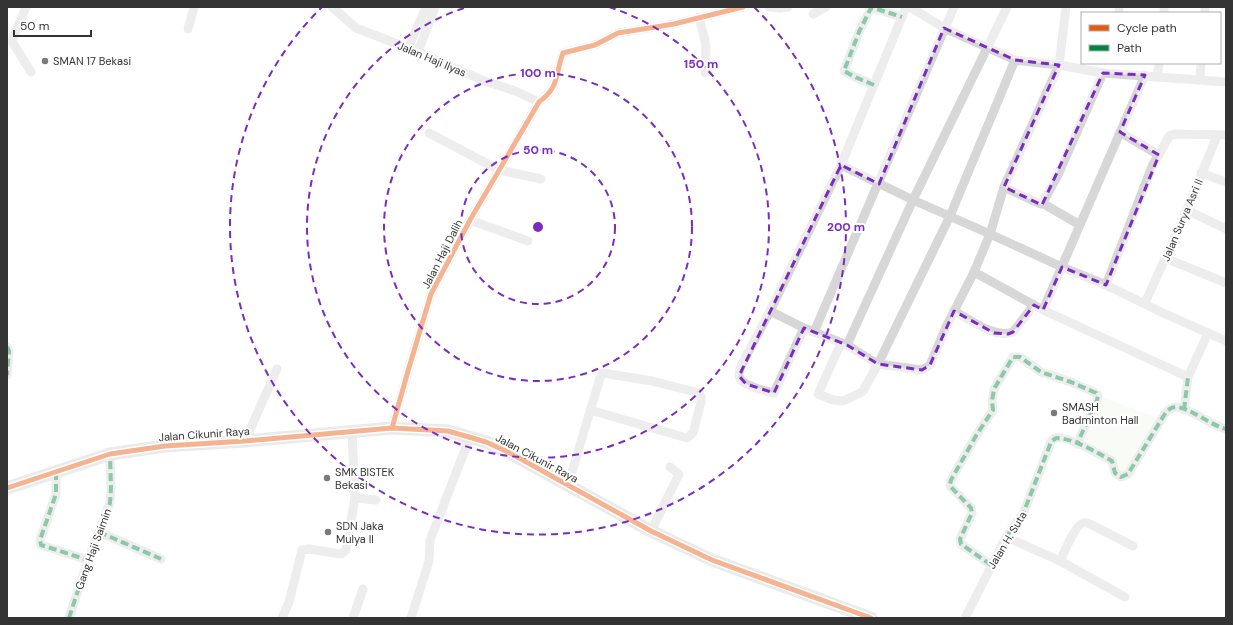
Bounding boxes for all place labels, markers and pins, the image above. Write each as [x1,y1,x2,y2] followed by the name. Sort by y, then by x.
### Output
[53,54,131,68] place label: SMAN 17 Bekasi
[40,56,50,66] marker: SMAN 17 Bekasi
[531,220,545,234] centre of rings
[1062,400,1139,427] place label: SMASH Badminton Hall
[1049,408,1059,418] marker: SMASH Badminton Hall
[335,465,395,492] place label: SMK BISTEK Bekasi
[322,473,332,483] marker: SMK BISTEK Bekasi
[336,519,383,546] place label: SDN Jaka Mulya II
[323,527,333,537] marker: SDN Jaka Mulya II

